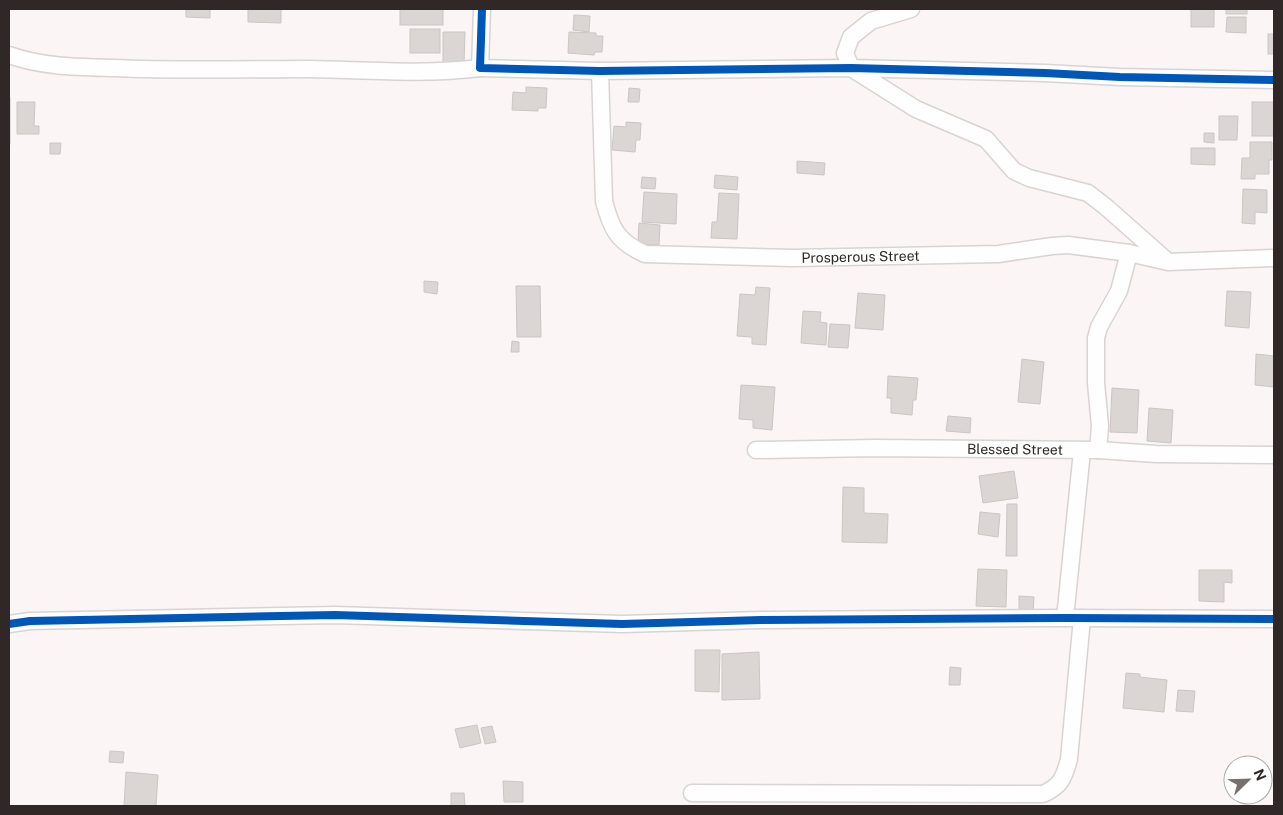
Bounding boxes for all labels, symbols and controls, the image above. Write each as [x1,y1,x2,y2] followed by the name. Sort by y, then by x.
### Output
[801,248,920,266] street label: Prosperous Street
[967,441,1063,458] street label: Blessed Street
[1223,755,1273,805] north arrow
[1250,767,1269,783] text: N

